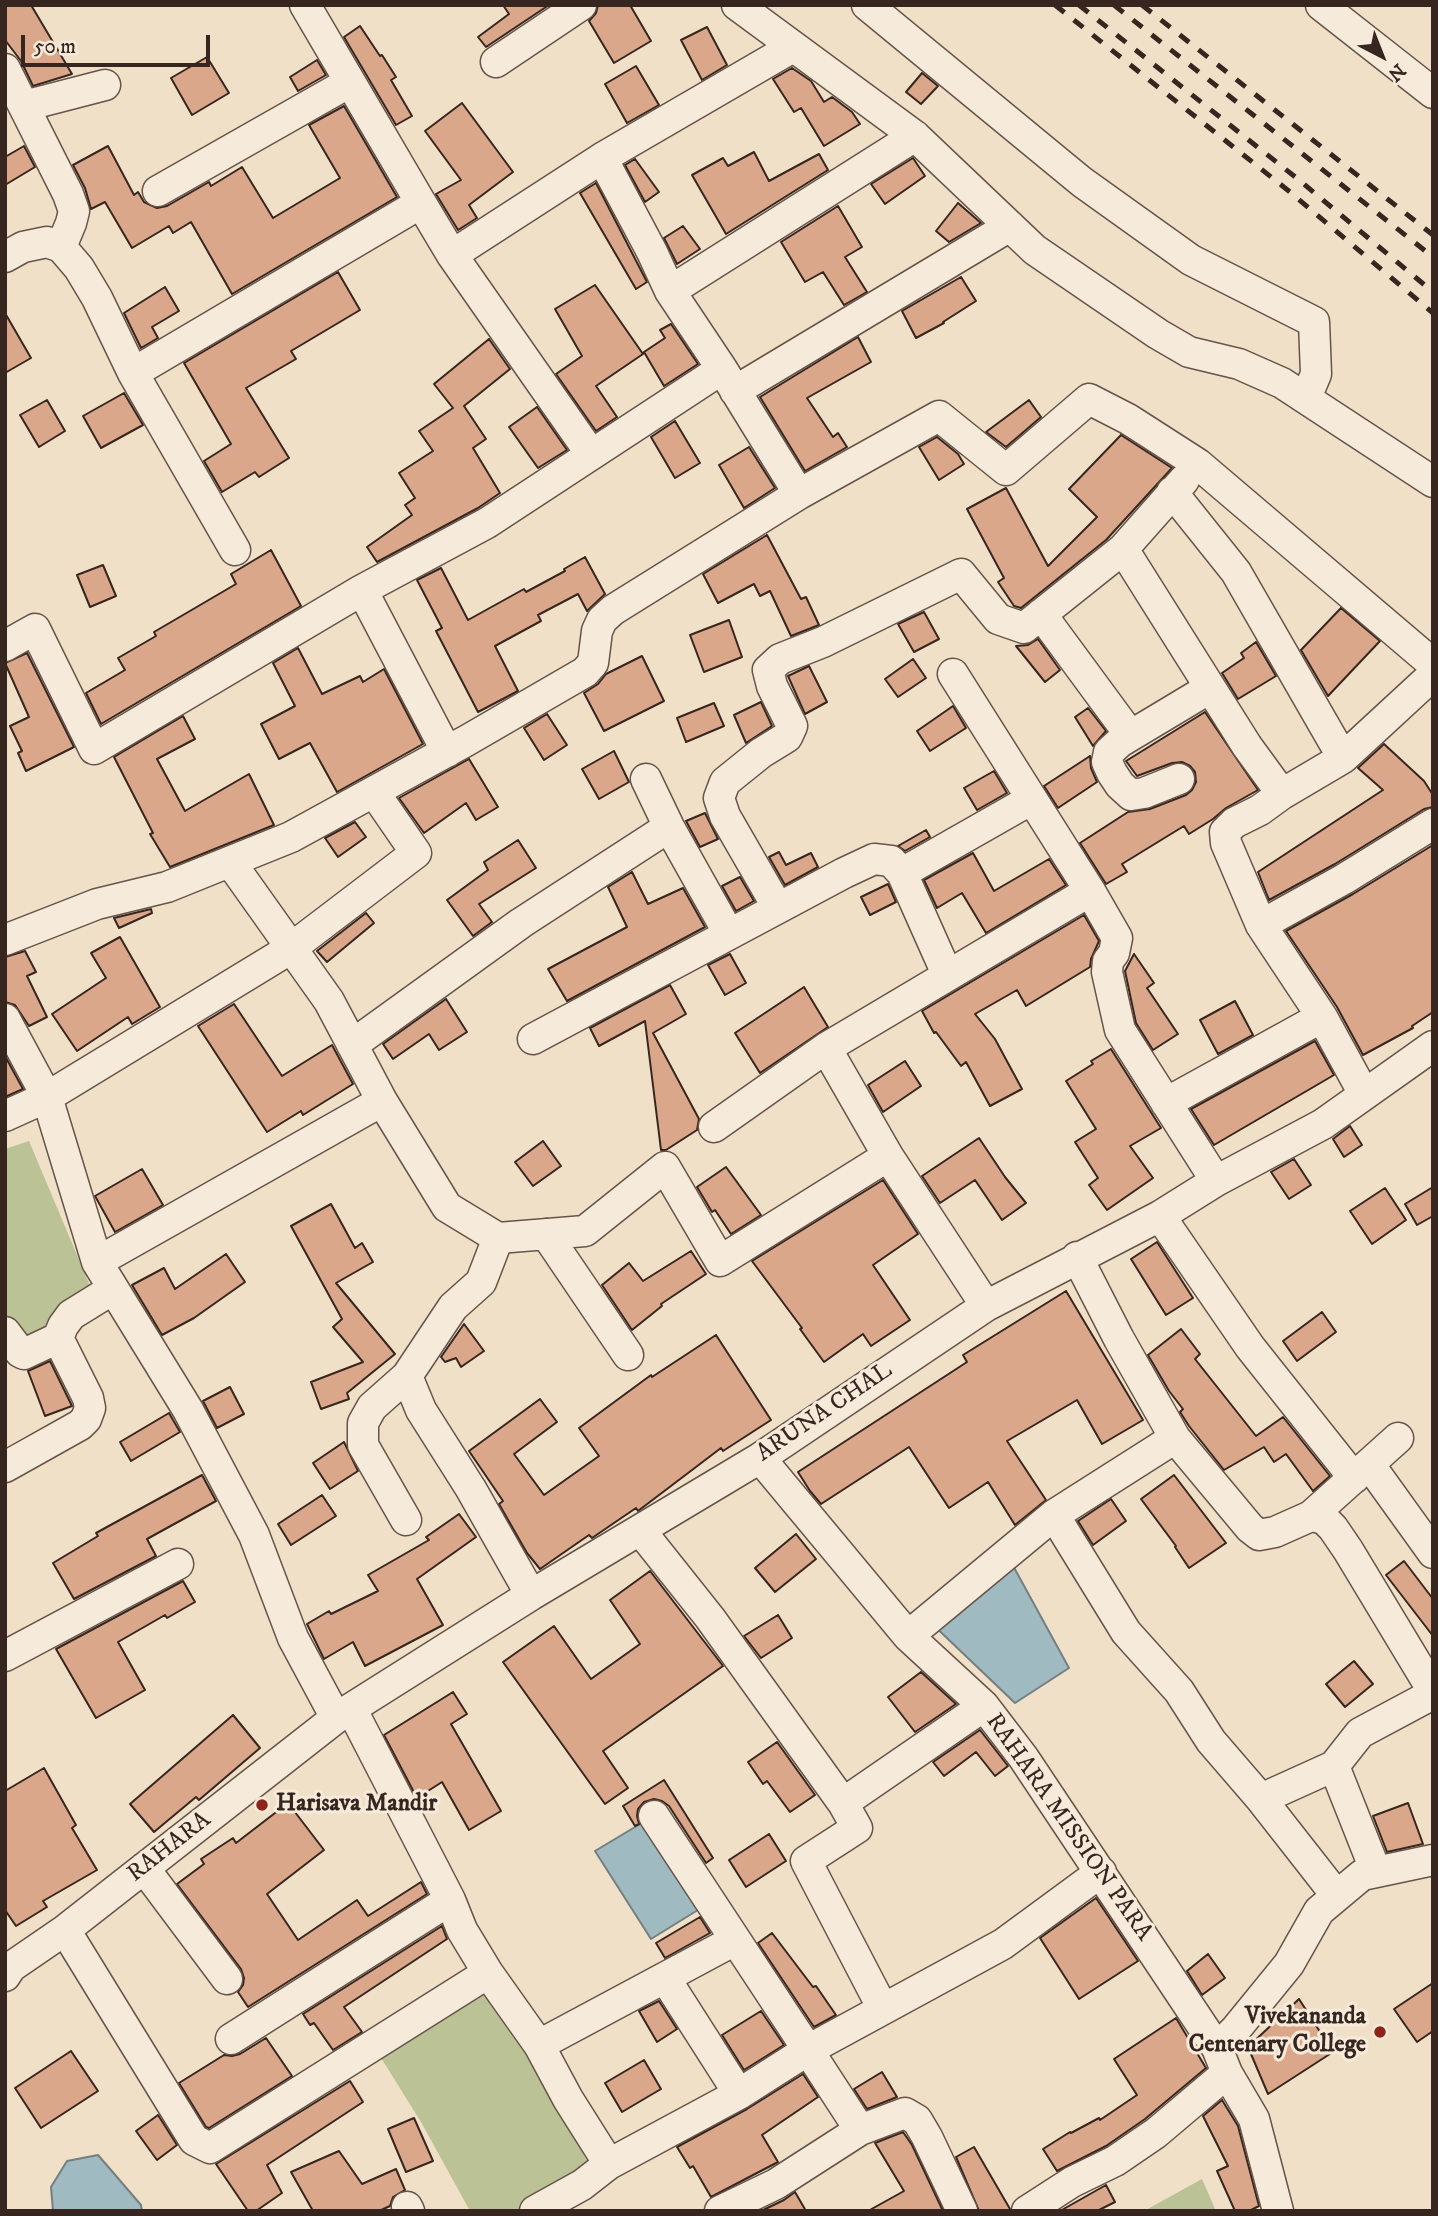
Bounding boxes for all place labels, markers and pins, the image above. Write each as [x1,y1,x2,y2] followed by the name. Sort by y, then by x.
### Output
[276,1791,437,1819] place label: Harisava Mandir
[254,1797,270,1813] marker: Harisava Mandir
[1188,2004,1366,2060] place label: Vivekananda Centenary College
[1372,2024,1388,2040] marker: Vivekananda Centenary College

